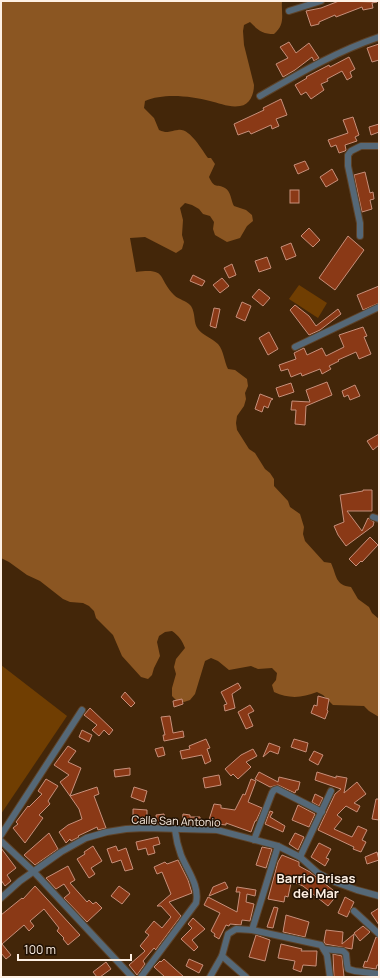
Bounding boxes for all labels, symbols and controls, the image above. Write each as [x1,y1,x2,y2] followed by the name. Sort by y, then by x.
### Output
[131,811,221,830] street label: Calle San Antonio
[277,869,355,902] district label: Barrio Brisas del Mar
[18,936,131,962] scale bar
[24,941,56,958] text: 100 m

